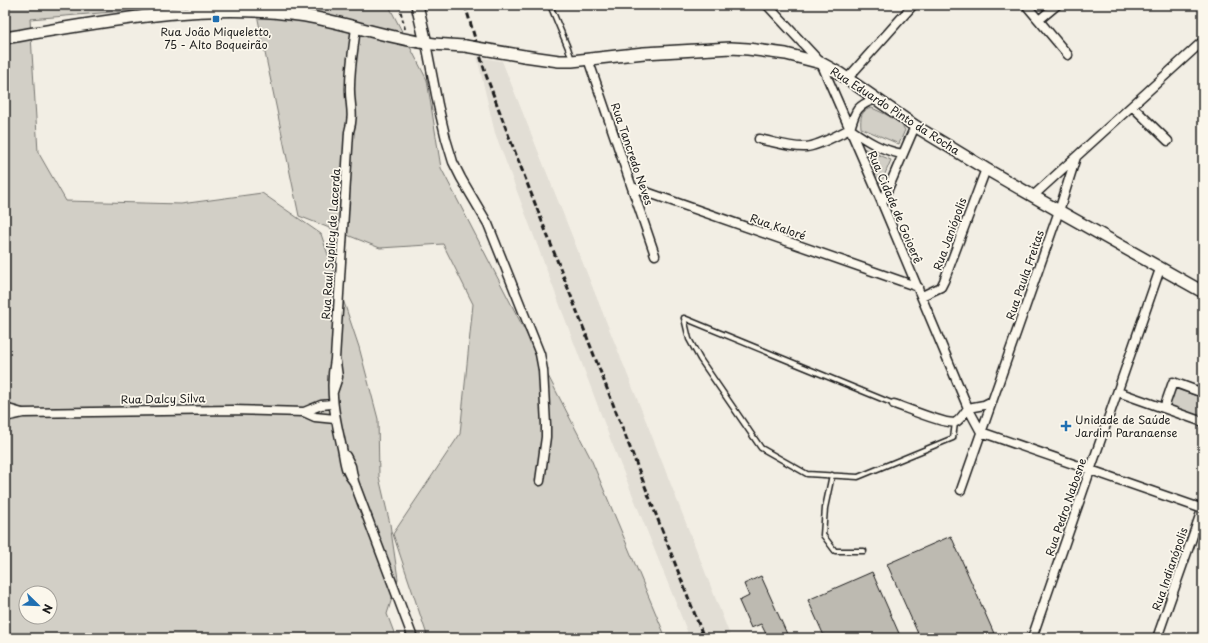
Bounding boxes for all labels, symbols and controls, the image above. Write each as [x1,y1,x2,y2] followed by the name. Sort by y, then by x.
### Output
[211,14,221,24] marker: Rua João Miqueletto, 75 - Alto Boqueirão
[160,23,272,53] place label: Rua João Miqueletto, 75 - Alto Boqueirão
[827,62,964,159] street label: Rua Eduardo Pinto da Rocha
[607,100,658,207] street label: Rua Tancredo Neves
[864,148,927,266] street label: Rua Cidade de Goioerê
[317,168,344,320] street label: Rua Raul Suplicy de Lacerda
[929,195,971,273] street label: Rua Janiópolis
[748,209,808,244] street label: Rua Kaloré
[1001,228,1048,322] street label: Rua Paula Freitas
[121,389,205,408] street label: Rua Dalcy Silva
[1075,411,1178,441] place label: Unidade de Saúde Jardim Paranaense
[1060,420,1072,432] marker: Unidade de Saúde Jardim Paranaense
[1041,455,1090,558] street label: Rua Pedro Nabosne
[1147,525,1192,613] street label: Rua Indianópolis
[18,585,58,625] north arrow
[38,602,57,617] text: N

